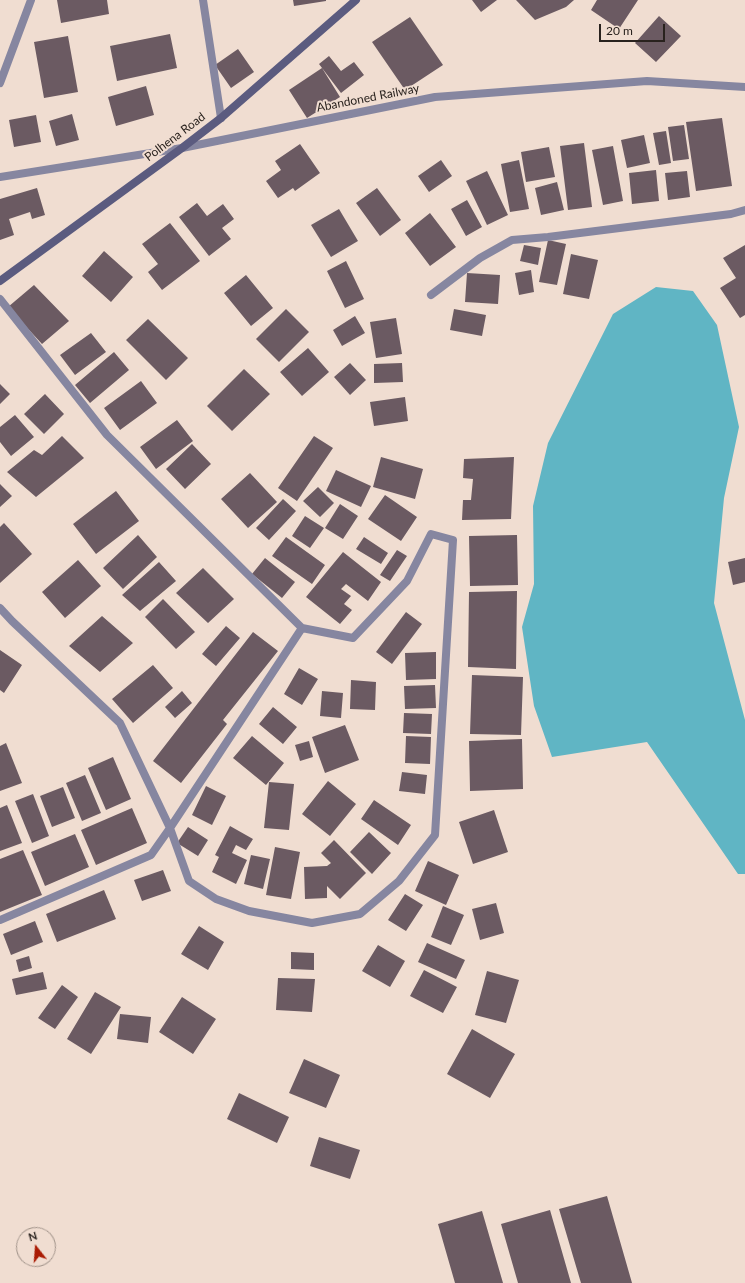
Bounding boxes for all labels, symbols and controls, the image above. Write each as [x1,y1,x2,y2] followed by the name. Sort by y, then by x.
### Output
[601,16,667,42] scale bar
[606,23,633,38] text: 20 m
[315,81,421,115] street label: Abandoned Railway
[142,110,208,164] street label: Polhena Road
[16,1227,56,1267] north arrow
[27,1229,39,1243] text: N

